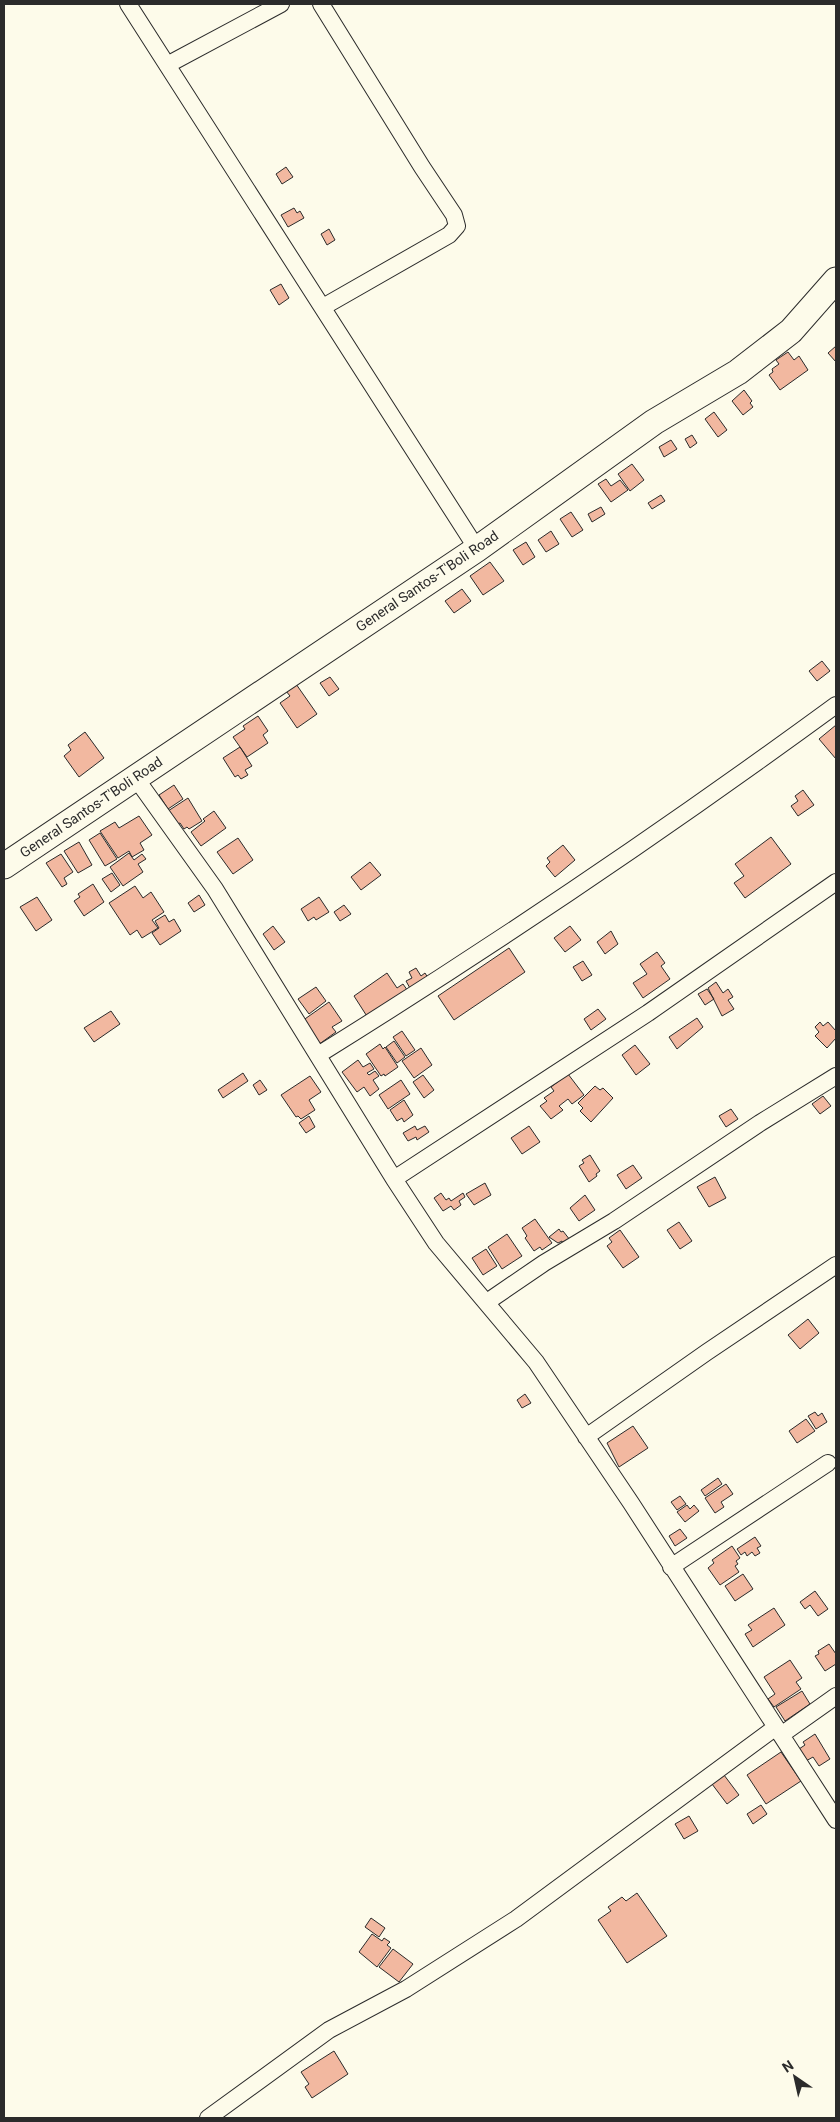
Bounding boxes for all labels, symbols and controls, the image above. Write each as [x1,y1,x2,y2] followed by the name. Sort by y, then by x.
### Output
[353,527,501,635] street label: General Santos-T'Boli Road
[17,753,165,861] street label: General Santos-T'Boli Road
[770,2052,820,2102] north arrow
[779,2057,796,2076] text: N

